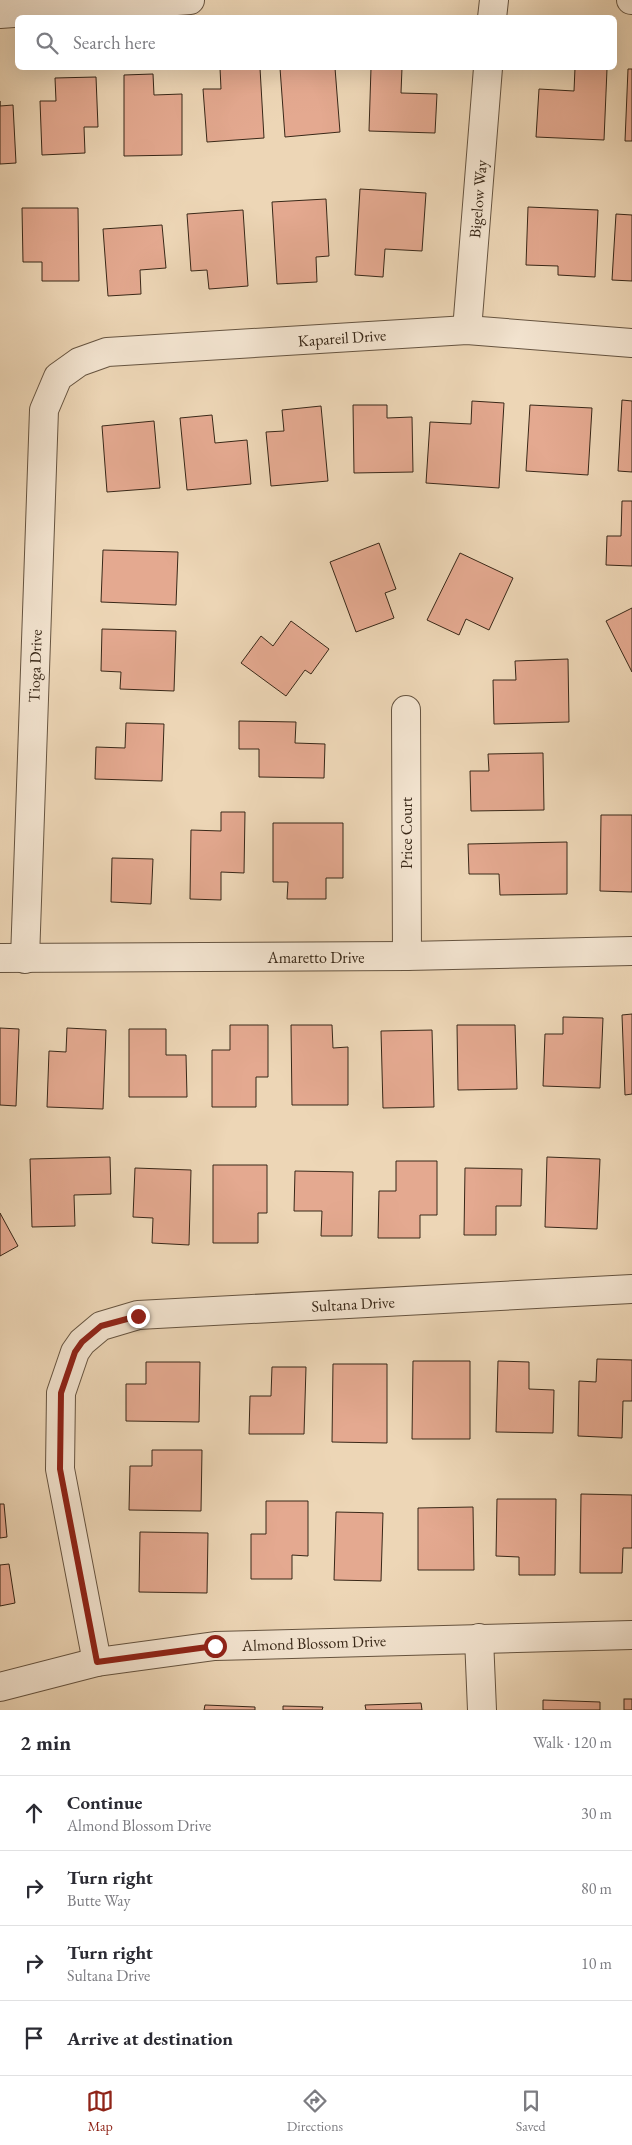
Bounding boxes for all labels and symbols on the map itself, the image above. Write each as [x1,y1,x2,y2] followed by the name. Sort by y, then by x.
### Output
[464,158,492,239] street label: Bigelow Way
[297,324,387,352] street label: Kapareil Drive
[23,629,47,703] street label: Tioga Drive
[396,797,417,869] street label: Price Court
[267,947,364,968] street label: Amaretto Drive
[311,1291,395,1317] street label: Sultana Drive
[127,1305,150,1328] route end
[241,1630,386,1656] street label: Almond Blossom Drive
[204,1635,227,1658] route start

